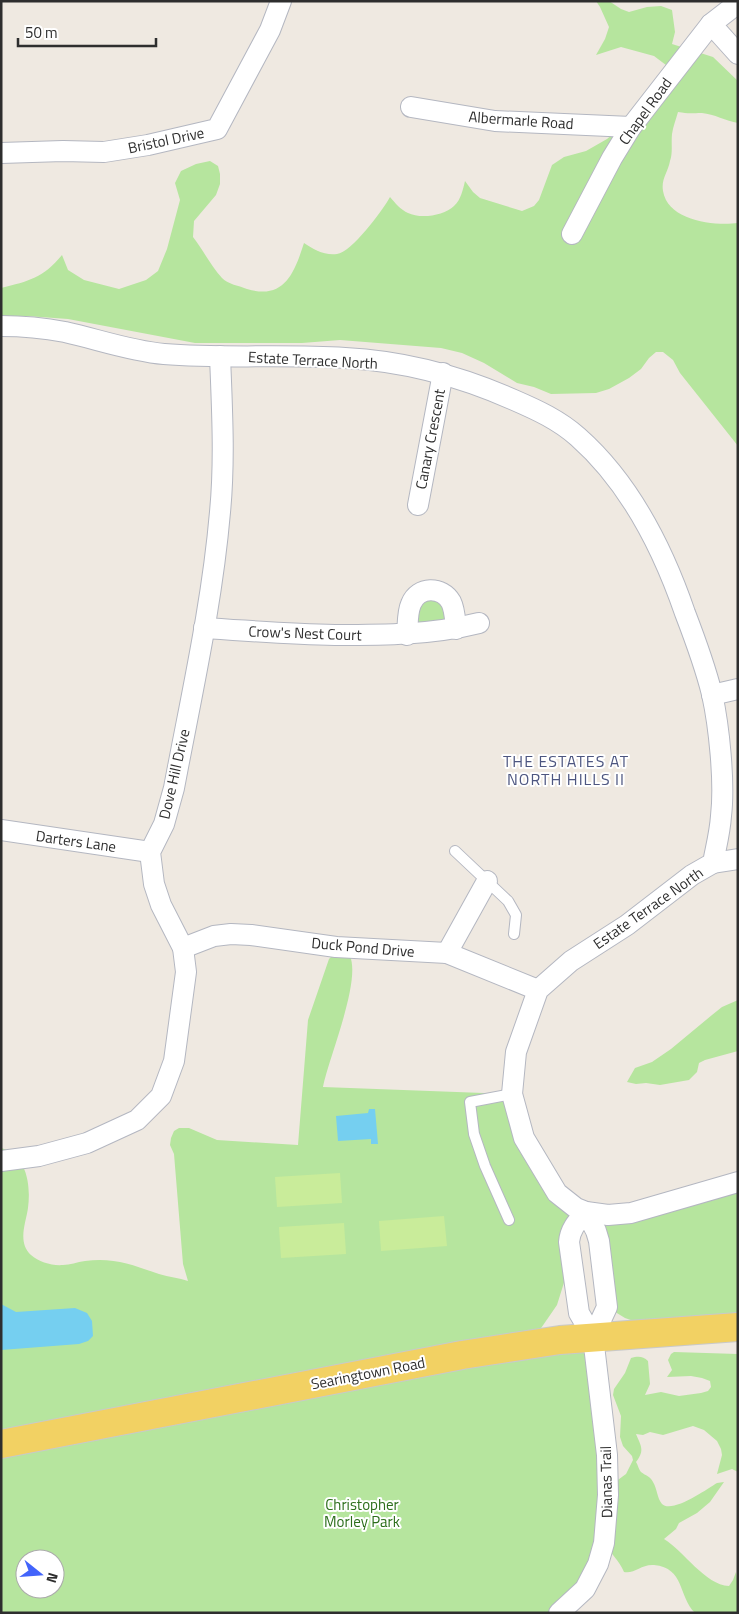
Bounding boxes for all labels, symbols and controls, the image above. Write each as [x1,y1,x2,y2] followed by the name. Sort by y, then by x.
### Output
[18,15,155,47] scale bar
[25,21,58,44] text: 50 m
[613,73,677,149] street label: Chapel Road
[468,105,574,135] street label: Albermarle Road
[126,121,206,159] street label: Bristol Drive
[247,345,379,375] street label: Estate Terrace North
[409,386,451,491] street label: Canary Crescent
[248,620,363,646] street label: Crow's Nest Court
[152,727,196,821] street label: Dove Hill Drive
[503,749,629,791] district label: THE ESTATES AT NORTH HILLS II
[34,824,118,858] street label: Darters Lane
[588,861,708,955] street label: Estate Terrace North
[310,931,416,963] street label: Duck Pond Drive
[309,1351,427,1395] street label: Searingtown Road
[594,1446,618,1518] street label: Dianas Trail
[324,1493,400,1533] park label: Christopher Morley Park
[15,1549,65,1599] north arrow
[41,1570,64,1586] text: N

